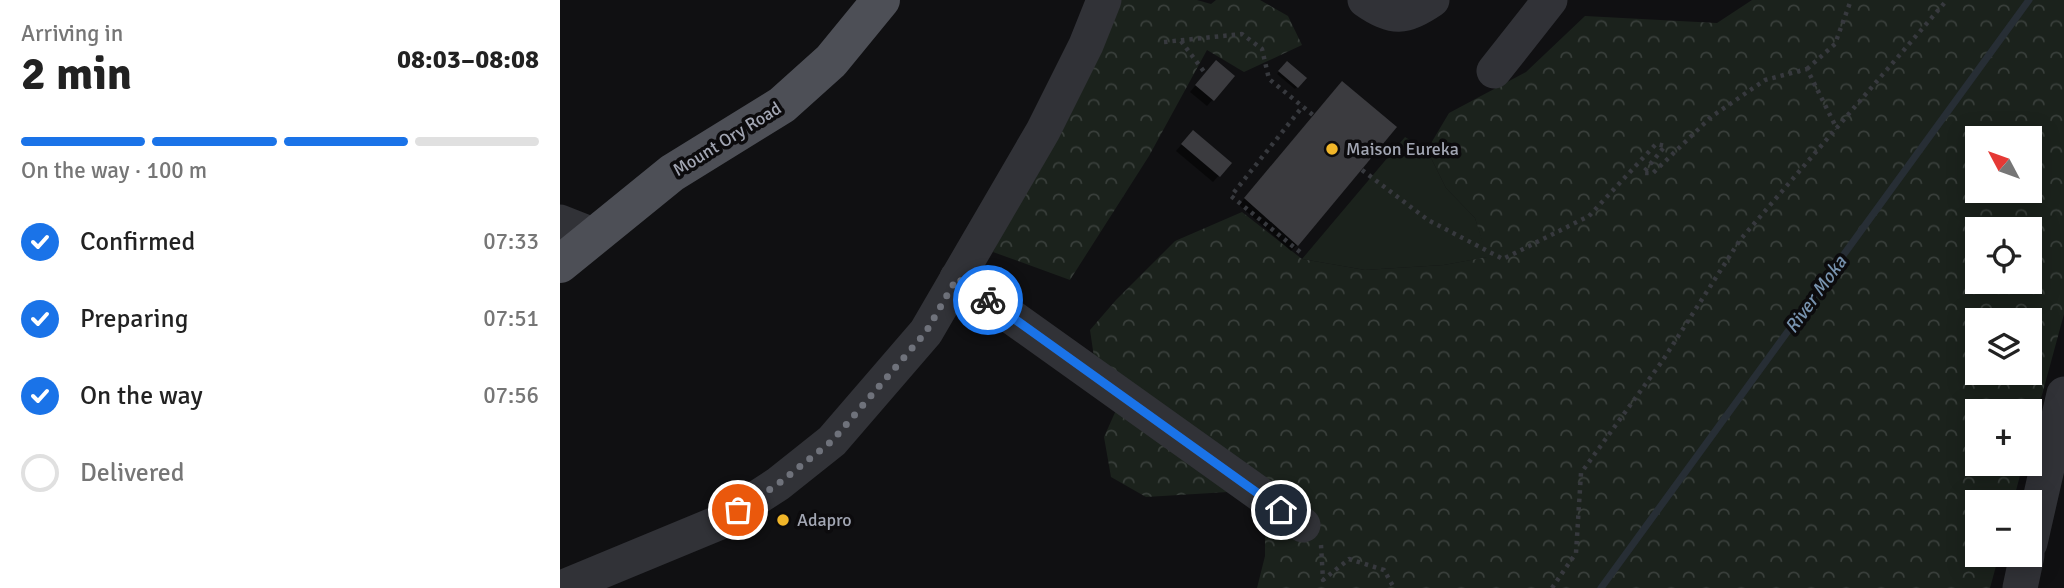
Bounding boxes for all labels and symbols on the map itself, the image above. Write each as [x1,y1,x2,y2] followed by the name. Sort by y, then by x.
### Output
[669,97,785,181] street label: Mount Ory Road
[1965,126,2042,203] north arrow
[1346,138,1459,160] place label: Maison Eureka
[1324,141,1340,157] marker: Maison Eureka
[1780,250,1853,338] water label: River Moka
[953,265,1023,335] courier
[708,480,768,540] pin
[1251,480,1311,540] pin
[797,509,852,531] place label: Adapro
[775,512,791,528] marker: Adapro

